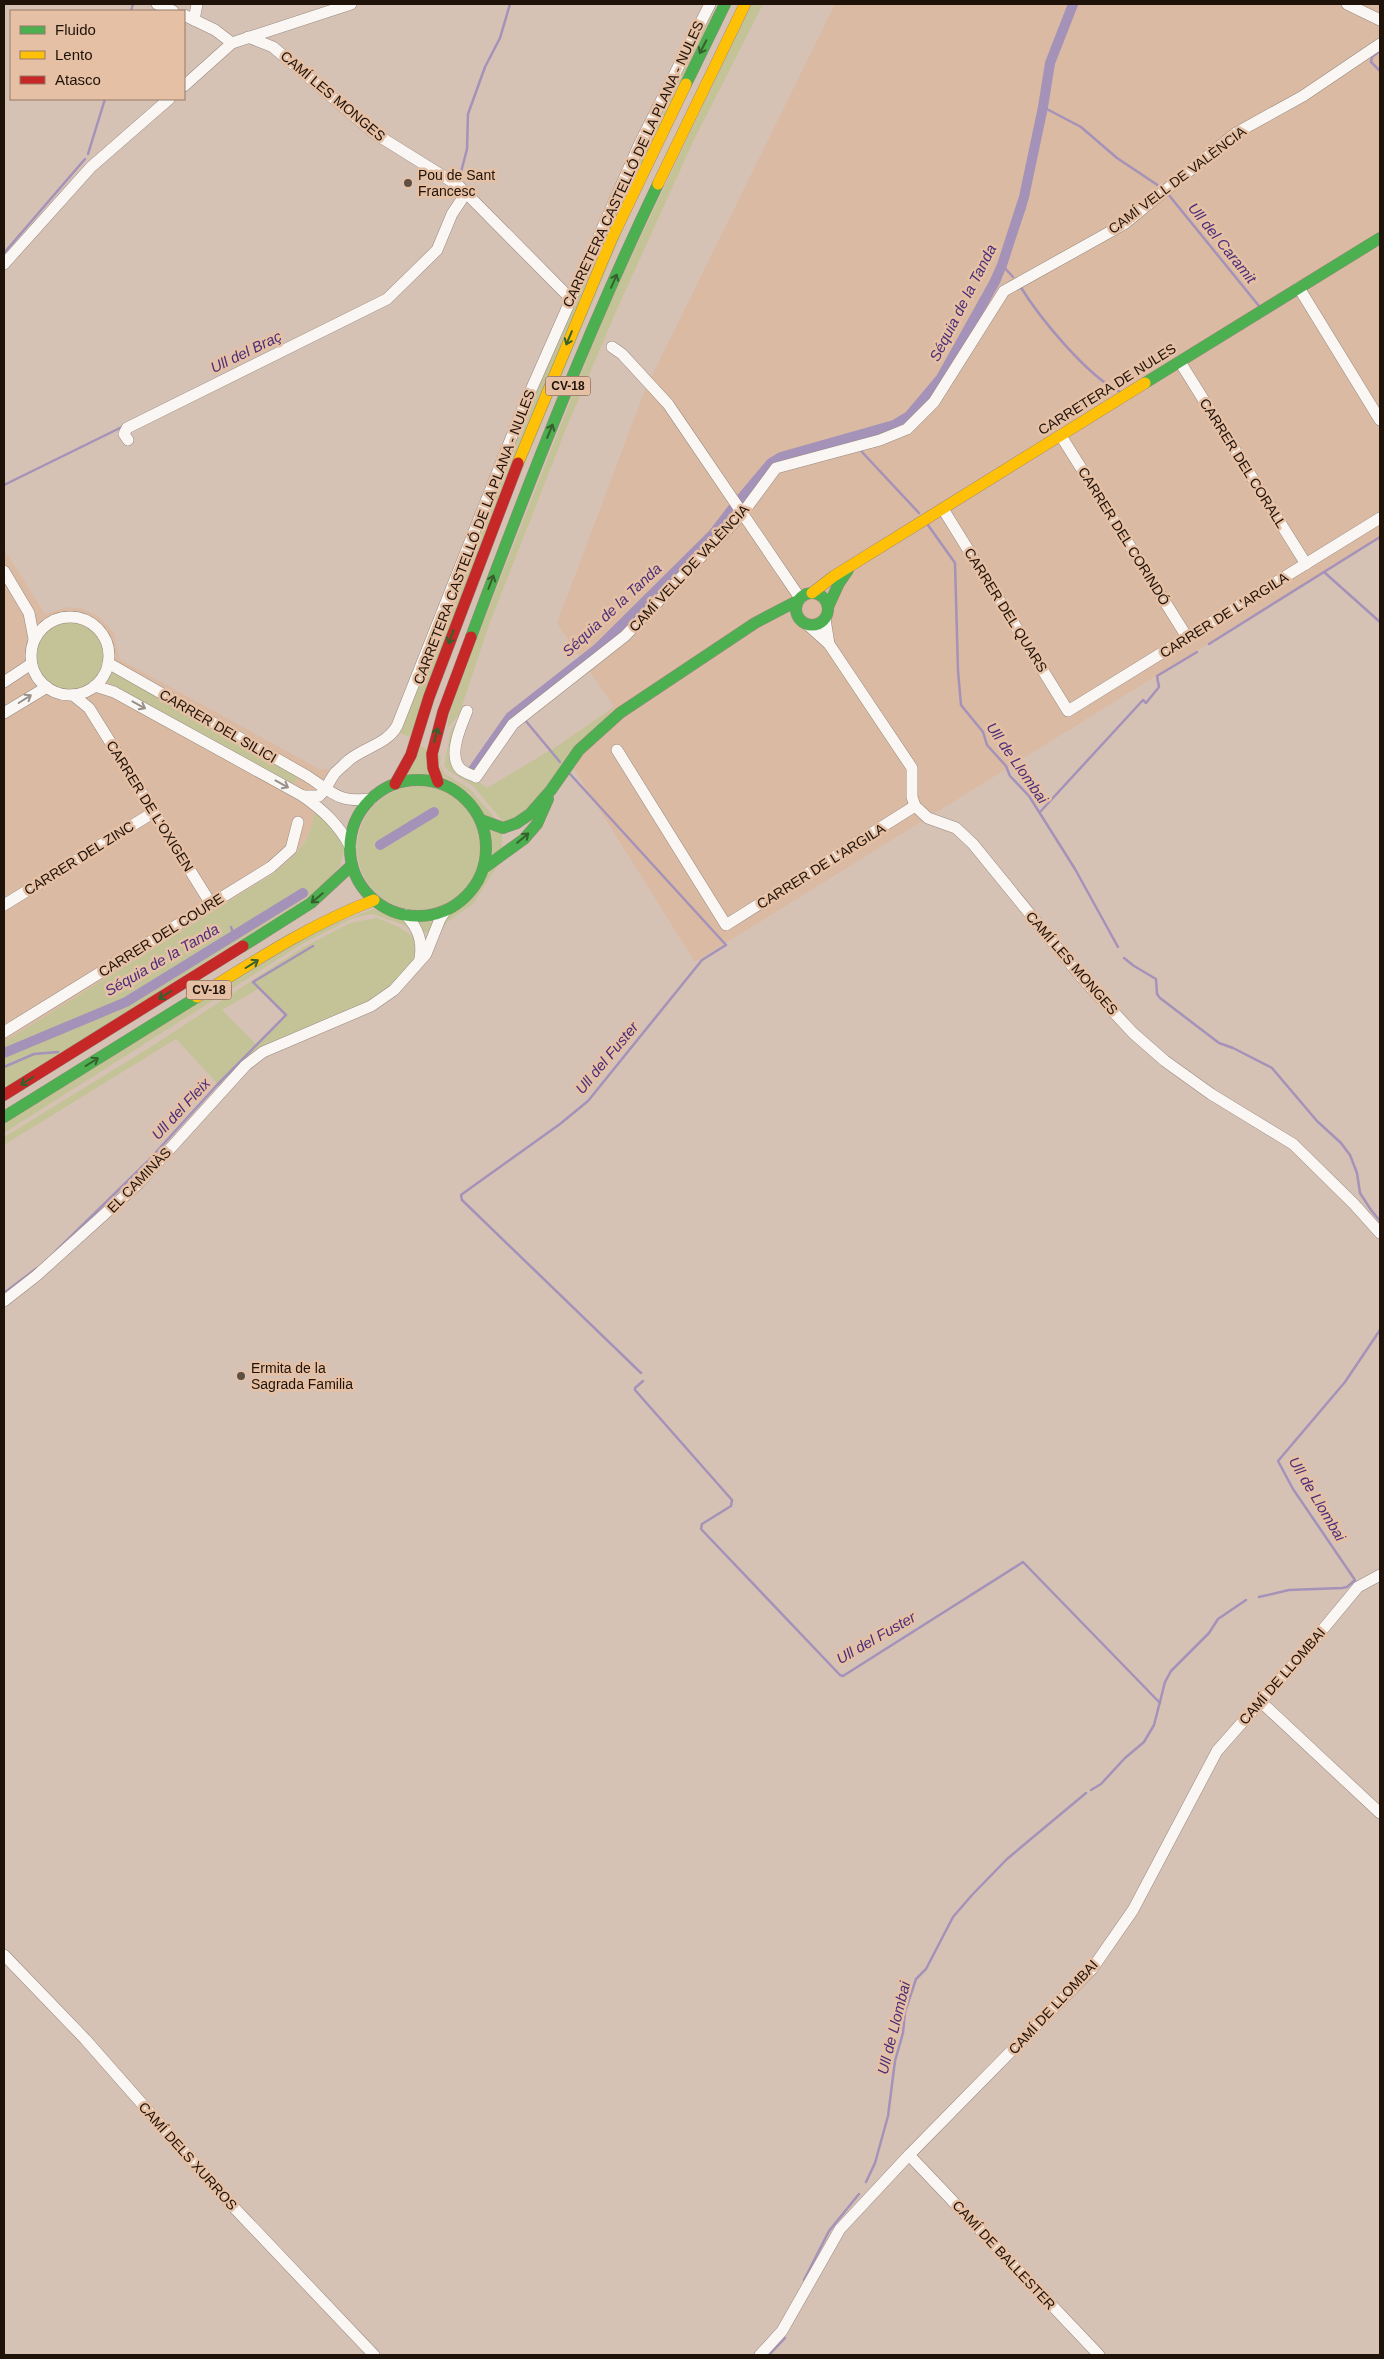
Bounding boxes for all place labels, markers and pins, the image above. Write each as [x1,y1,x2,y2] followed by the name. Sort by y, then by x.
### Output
[418,167,495,199] place label: Pou de Sant Francesc
[402,177,414,189] marker: Pou de Sant Francesc
[251,1360,353,1392] place label: Ermita de la Sagrada Familia
[235,1370,247,1382] marker: Ermita de la Sagrada Familia

